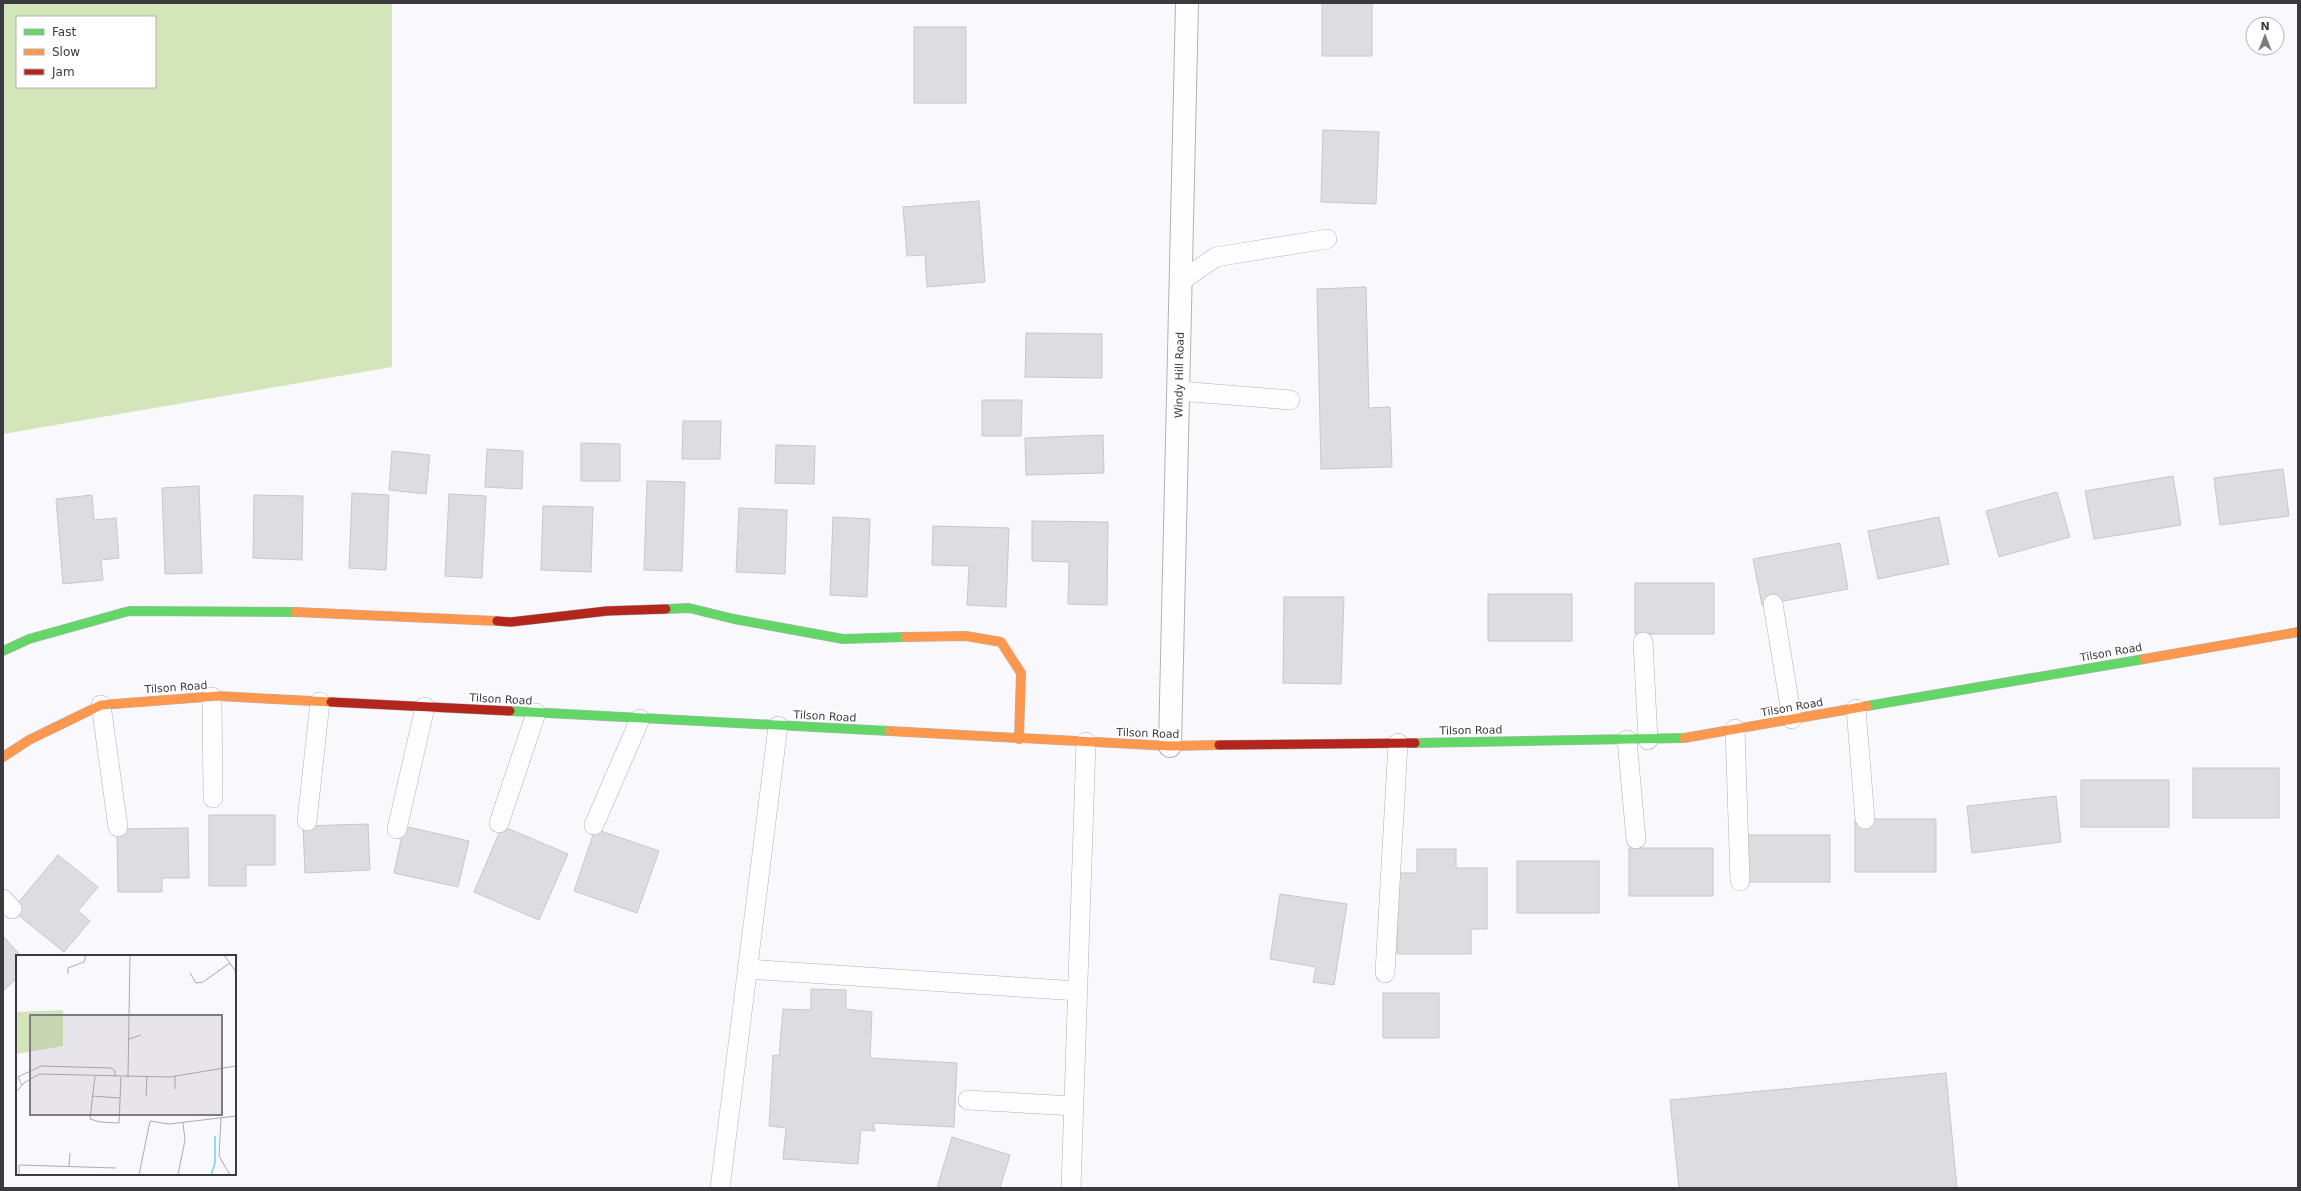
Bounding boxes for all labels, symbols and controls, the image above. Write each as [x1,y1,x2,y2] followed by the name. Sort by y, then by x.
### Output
[16,16,156,88] legend
[2245,16,2285,56] north arrow
[2260,20,2270,33] text: N
[52,25,76,39] text: Fast
[52,45,80,59] text: Slow
[51,65,75,79] text: Jam
[1172,332,1187,418] street label: Windy Hill Road
[2078,641,2143,665] street label: Tilson Road
[143,679,208,696] street label: Tilson Road
[468,691,533,708] street label: Tilson Road
[1759,696,1824,720] street label: Tilson Road
[792,708,857,725] street label: Tilson Road
[1438,723,1503,738] street label: Tilson Road
[1115,726,1180,741] street label: Tilson Road
[16,955,236,1175] inset map

